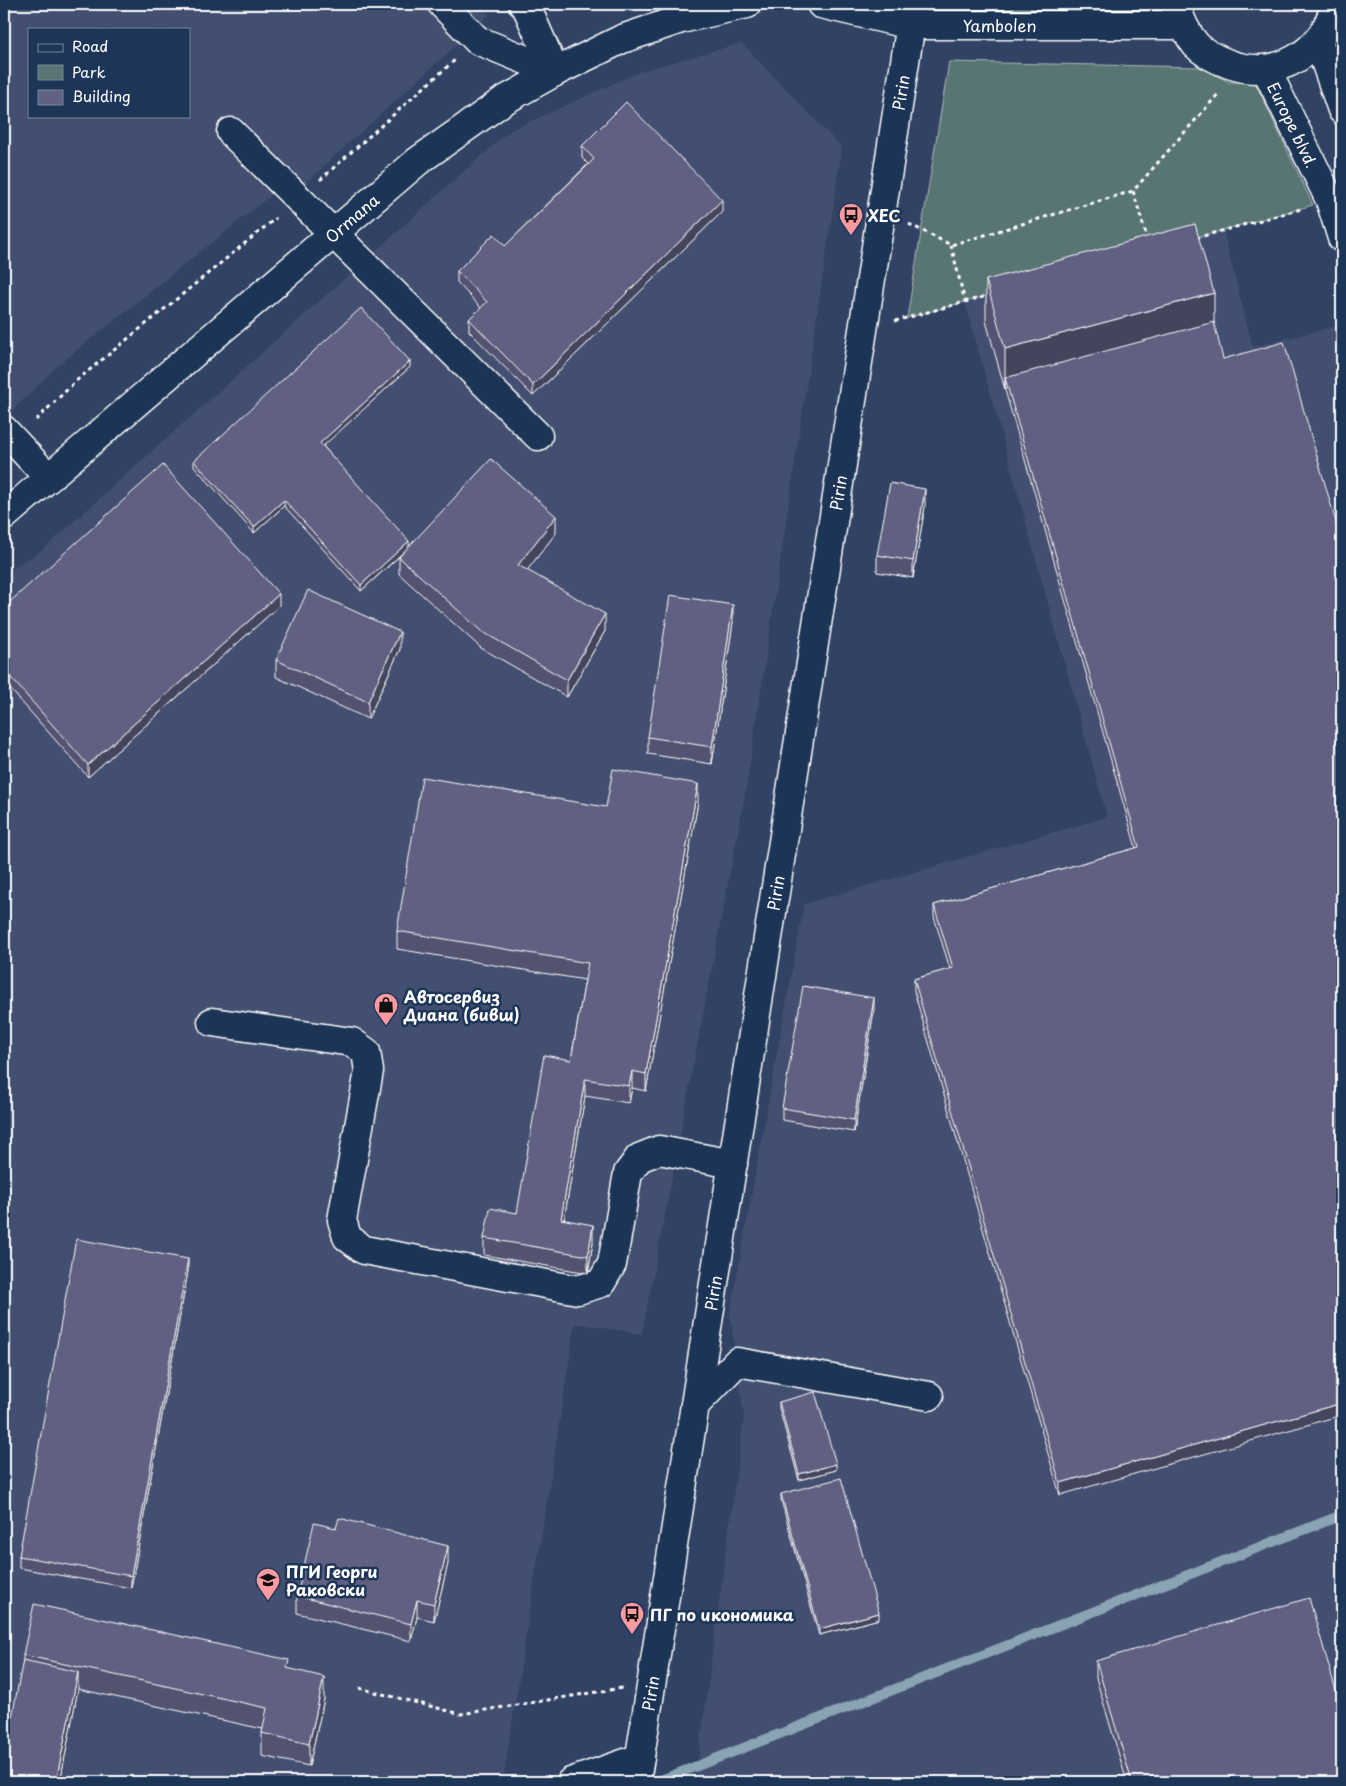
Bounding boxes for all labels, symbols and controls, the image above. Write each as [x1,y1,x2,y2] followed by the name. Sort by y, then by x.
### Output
[963,13,1036,37] street label: Yambolen
[28,28,190,118] legend
[72,34,108,57] text: Road
[72,60,106,83] text: Park
[886,73,915,112] street label: Pirin
[1262,78,1324,172] street label: Europe blvd.
[72,84,131,107] text: Building
[319,188,384,248] street label: Ormana
[838,202,864,236] bus stop icon: ХЕС
[867,203,901,227] place label: ХЕС
[823,473,852,512] street label: Pirin
[760,873,790,912] street label: Pirin
[403,984,520,1026] place label: Автосервиз Диана (бивш)
[373,992,399,1026] shop icon: Автосервиз Диана (бивш)
[698,1274,727,1312] street label: Pirin
[286,1559,377,1601] place label: ПГИ Георги Раковски
[255,1567,281,1601] school or university icon: ПГИ Георги Раковски
[619,1601,645,1635] bus stop icon: ПГ по икономика
[650,1602,794,1626] place label: ПГ по икономика
[635,1674,664,1712] street label: Pirin

